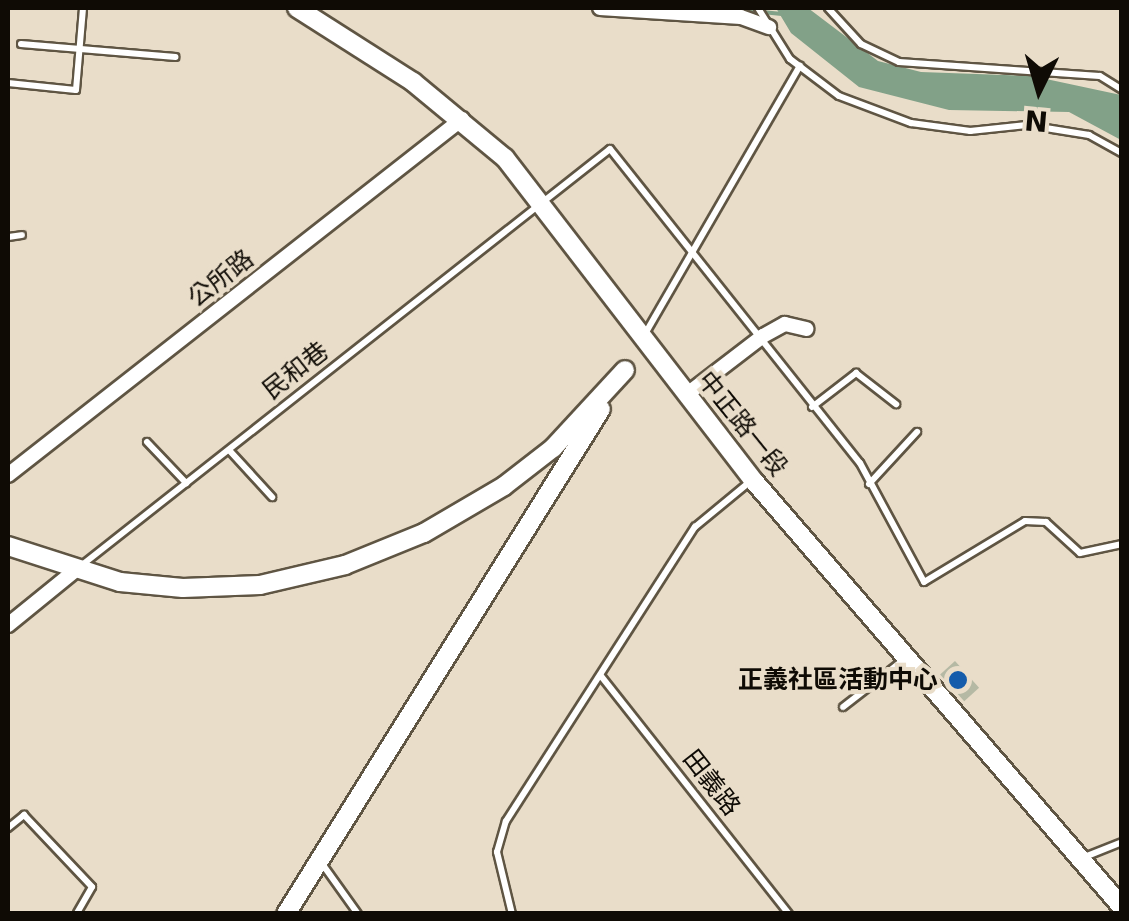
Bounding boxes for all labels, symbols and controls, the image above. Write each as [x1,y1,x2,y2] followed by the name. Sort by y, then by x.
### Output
[989,40,1089,140] north arrow
[1023,103,1049,138] text: N
[182,244,260,314] street label: 公所路
[257,336,335,406] street label: 民和巷
[691,366,793,482] street label: 中正路一段
[738,665,938,695] place label: 正義社區活動中心
[947,669,969,691] marker: 正義社區活動中心
[676,744,746,822] street label: 田義路

